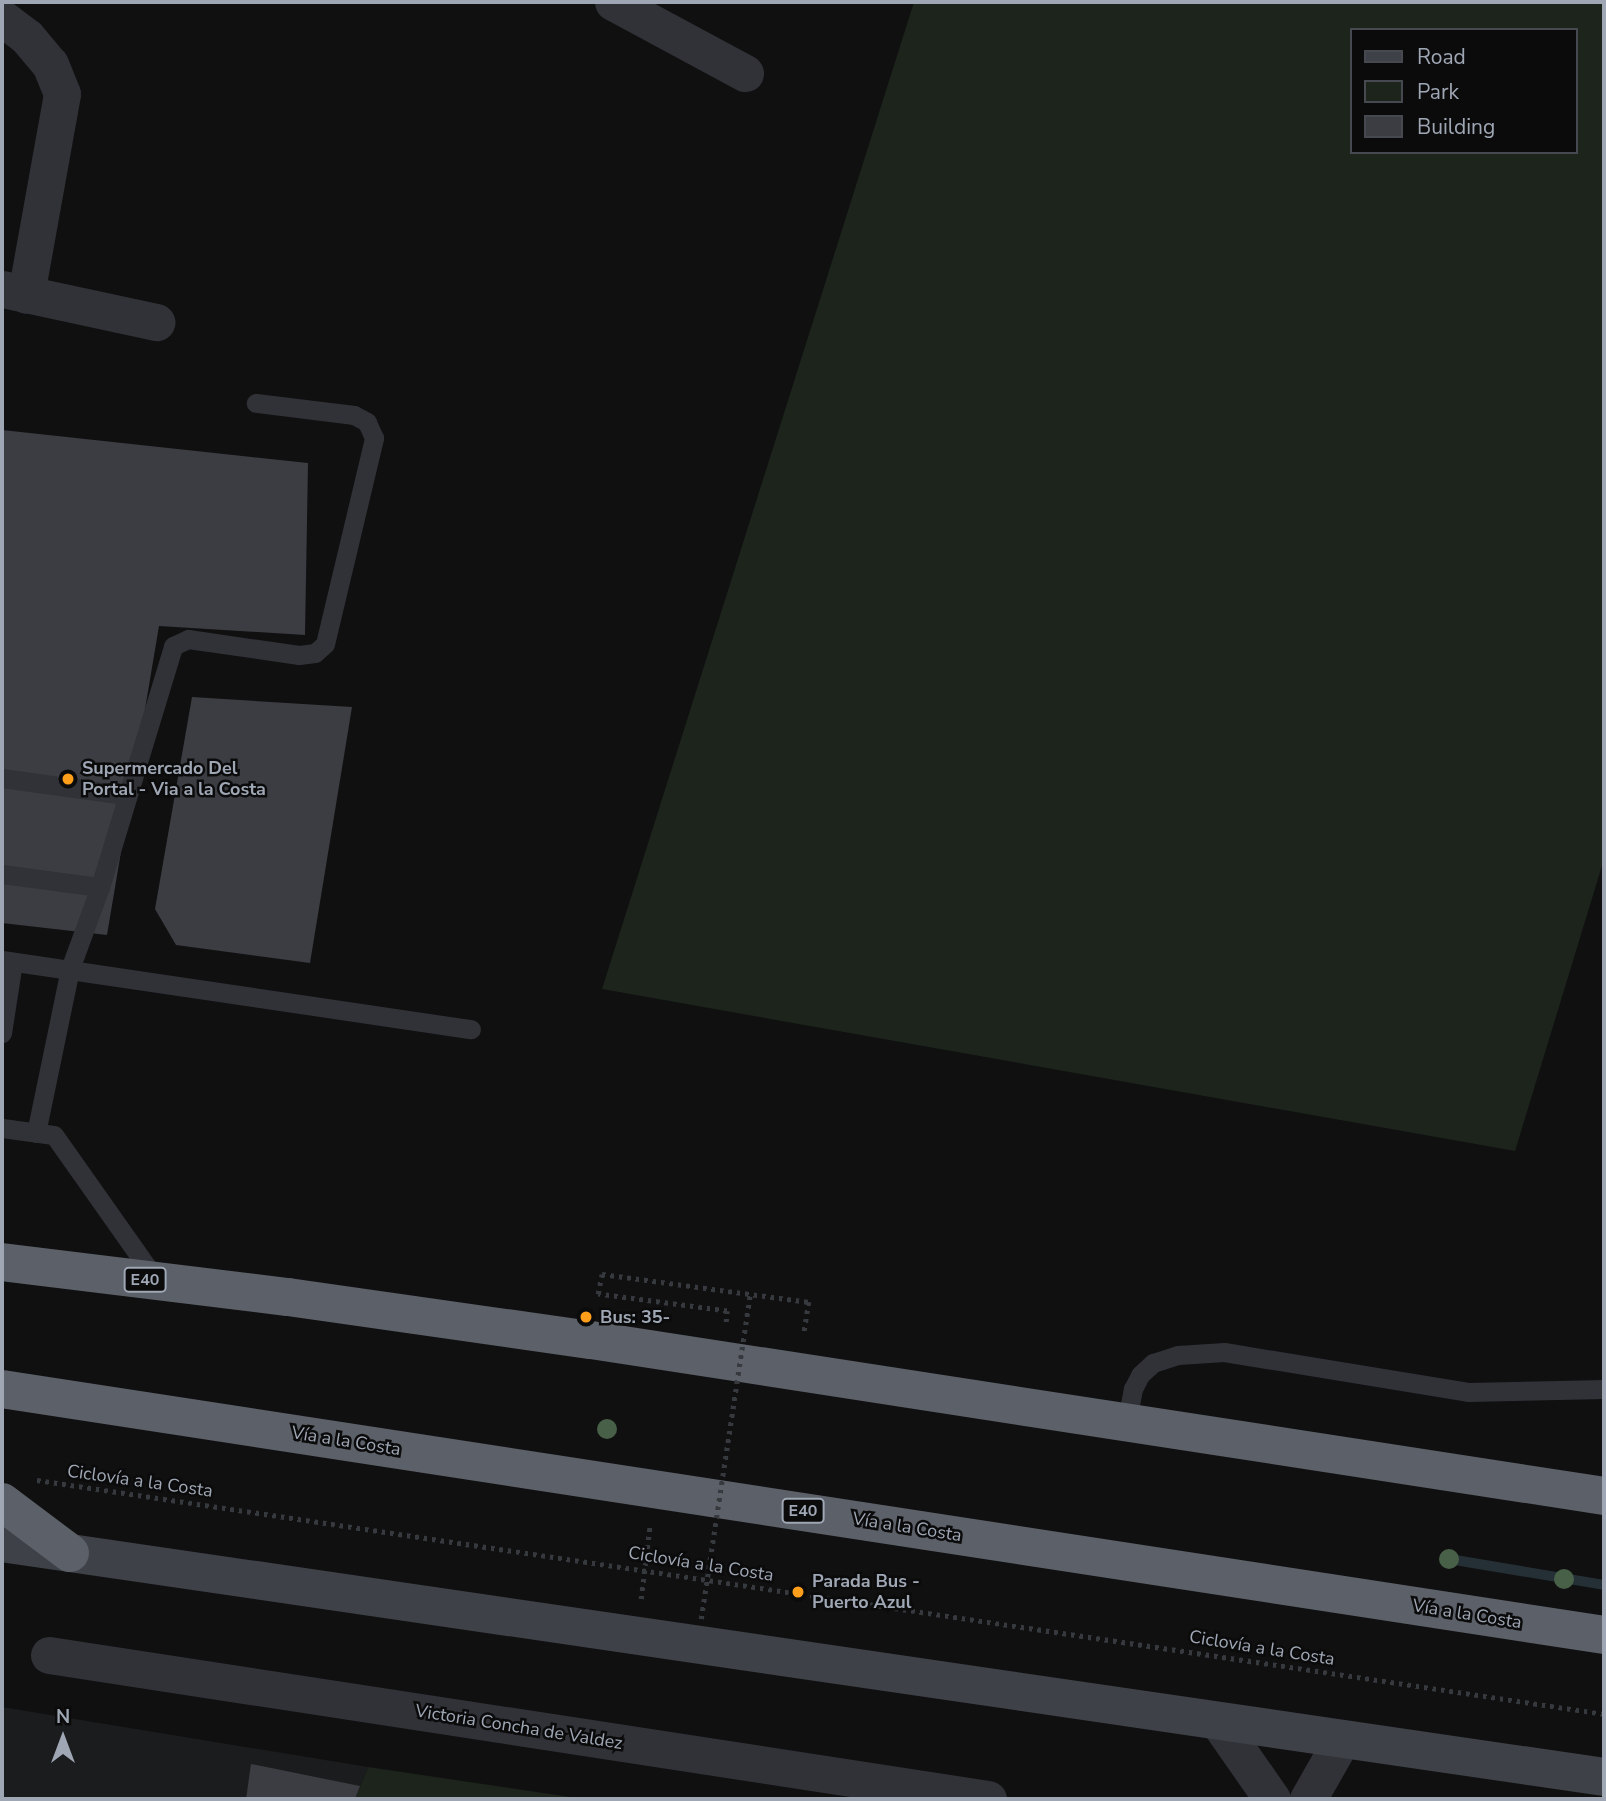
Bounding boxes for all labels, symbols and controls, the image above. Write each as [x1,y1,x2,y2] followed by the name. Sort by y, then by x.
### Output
[1350,28,1578,154] legend
[1417,43,1466,71] text: Road
[1417,78,1459,106] text: Park
[1417,113,1495,141] text: Building
[82,758,266,800] place label: Supermercado Del Portal - Via a la Costa
[60,771,76,787] marker: Supermercado Del Portal - Via a la Costa
[122,1268,168,1292] road number: E40
[600,1306,670,1328] place label: Bus: 35-
[578,1309,594,1325] marker: Bus: 35-
[290,1422,402,1460] street label: Vía a la Costa
[66,1460,214,1502] street label: Ciclovía a la Costa
[780,1498,826,1524] road number: E40
[851,1508,963,1546] street label: Vía a la Costa
[627,1542,775,1586] street label: Ciclovía a la Costa
[812,1571,920,1614] place label: Parada Bus - Puerto Azul
[790,1584,806,1600] marker: Parada Bus - Puerto Azul
[1411,1595,1523,1633] street label: Vía a la Costa
[1188,1626,1336,1670] street label: Ciclovía a la Costa
[414,1700,624,1754] street label: Victoria Concha de Valdez
[28,1703,98,1773] north arrow
[56,1704,70,1730] text: N

